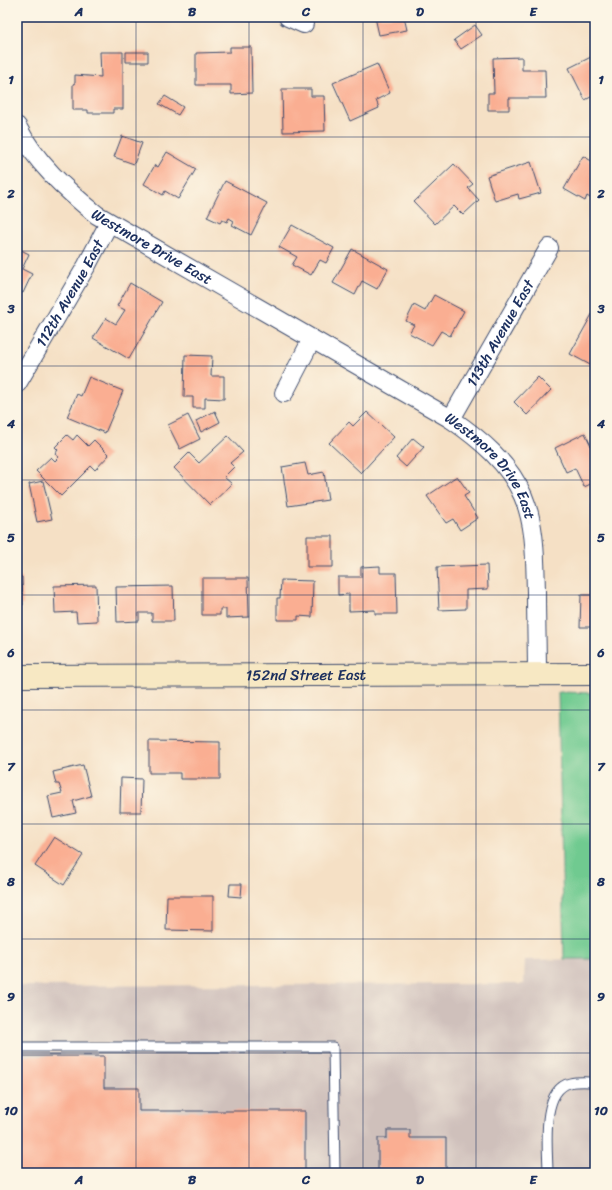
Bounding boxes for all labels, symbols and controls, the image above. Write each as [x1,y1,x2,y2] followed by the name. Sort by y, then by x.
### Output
[74,0,83,23] text: A
[188,0,197,23] text: B
[301,0,311,23] text: C
[416,0,424,23] text: D
[529,0,538,23] text: E
[8,68,14,91] text: 1
[598,68,604,91] text: 1
[6,182,15,205] text: 2
[596,182,605,205] text: 2
[86,201,218,292] street label: Westmore Drive East
[28,234,112,352] street label: 112th Avenue East
[459,274,542,392] street label: 113th Avenue East
[6,297,15,320] text: 3
[596,297,605,320] text: 3
[439,405,543,523] street label: Westmore Drive East
[6,412,16,435] text: 4
[596,412,606,435] text: 4
[7,526,15,549] text: 5
[597,526,605,549] text: 5
[6,641,15,664] text: 6
[596,641,605,664] text: 6
[246,662,367,688] street label: 152nd Street East
[7,755,16,778] text: 7
[597,755,606,778] text: 7
[6,870,15,893] text: 8
[596,870,605,893] text: 8
[7,985,15,1008] text: 9
[597,985,605,1008] text: 9
[4,1099,18,1122] text: 10
[594,1099,608,1122] text: 10
[74,1168,83,1190] text: A
[188,1168,197,1190] text: B
[301,1168,311,1190] text: C
[416,1168,424,1190] text: D
[529,1168,538,1190] text: E

